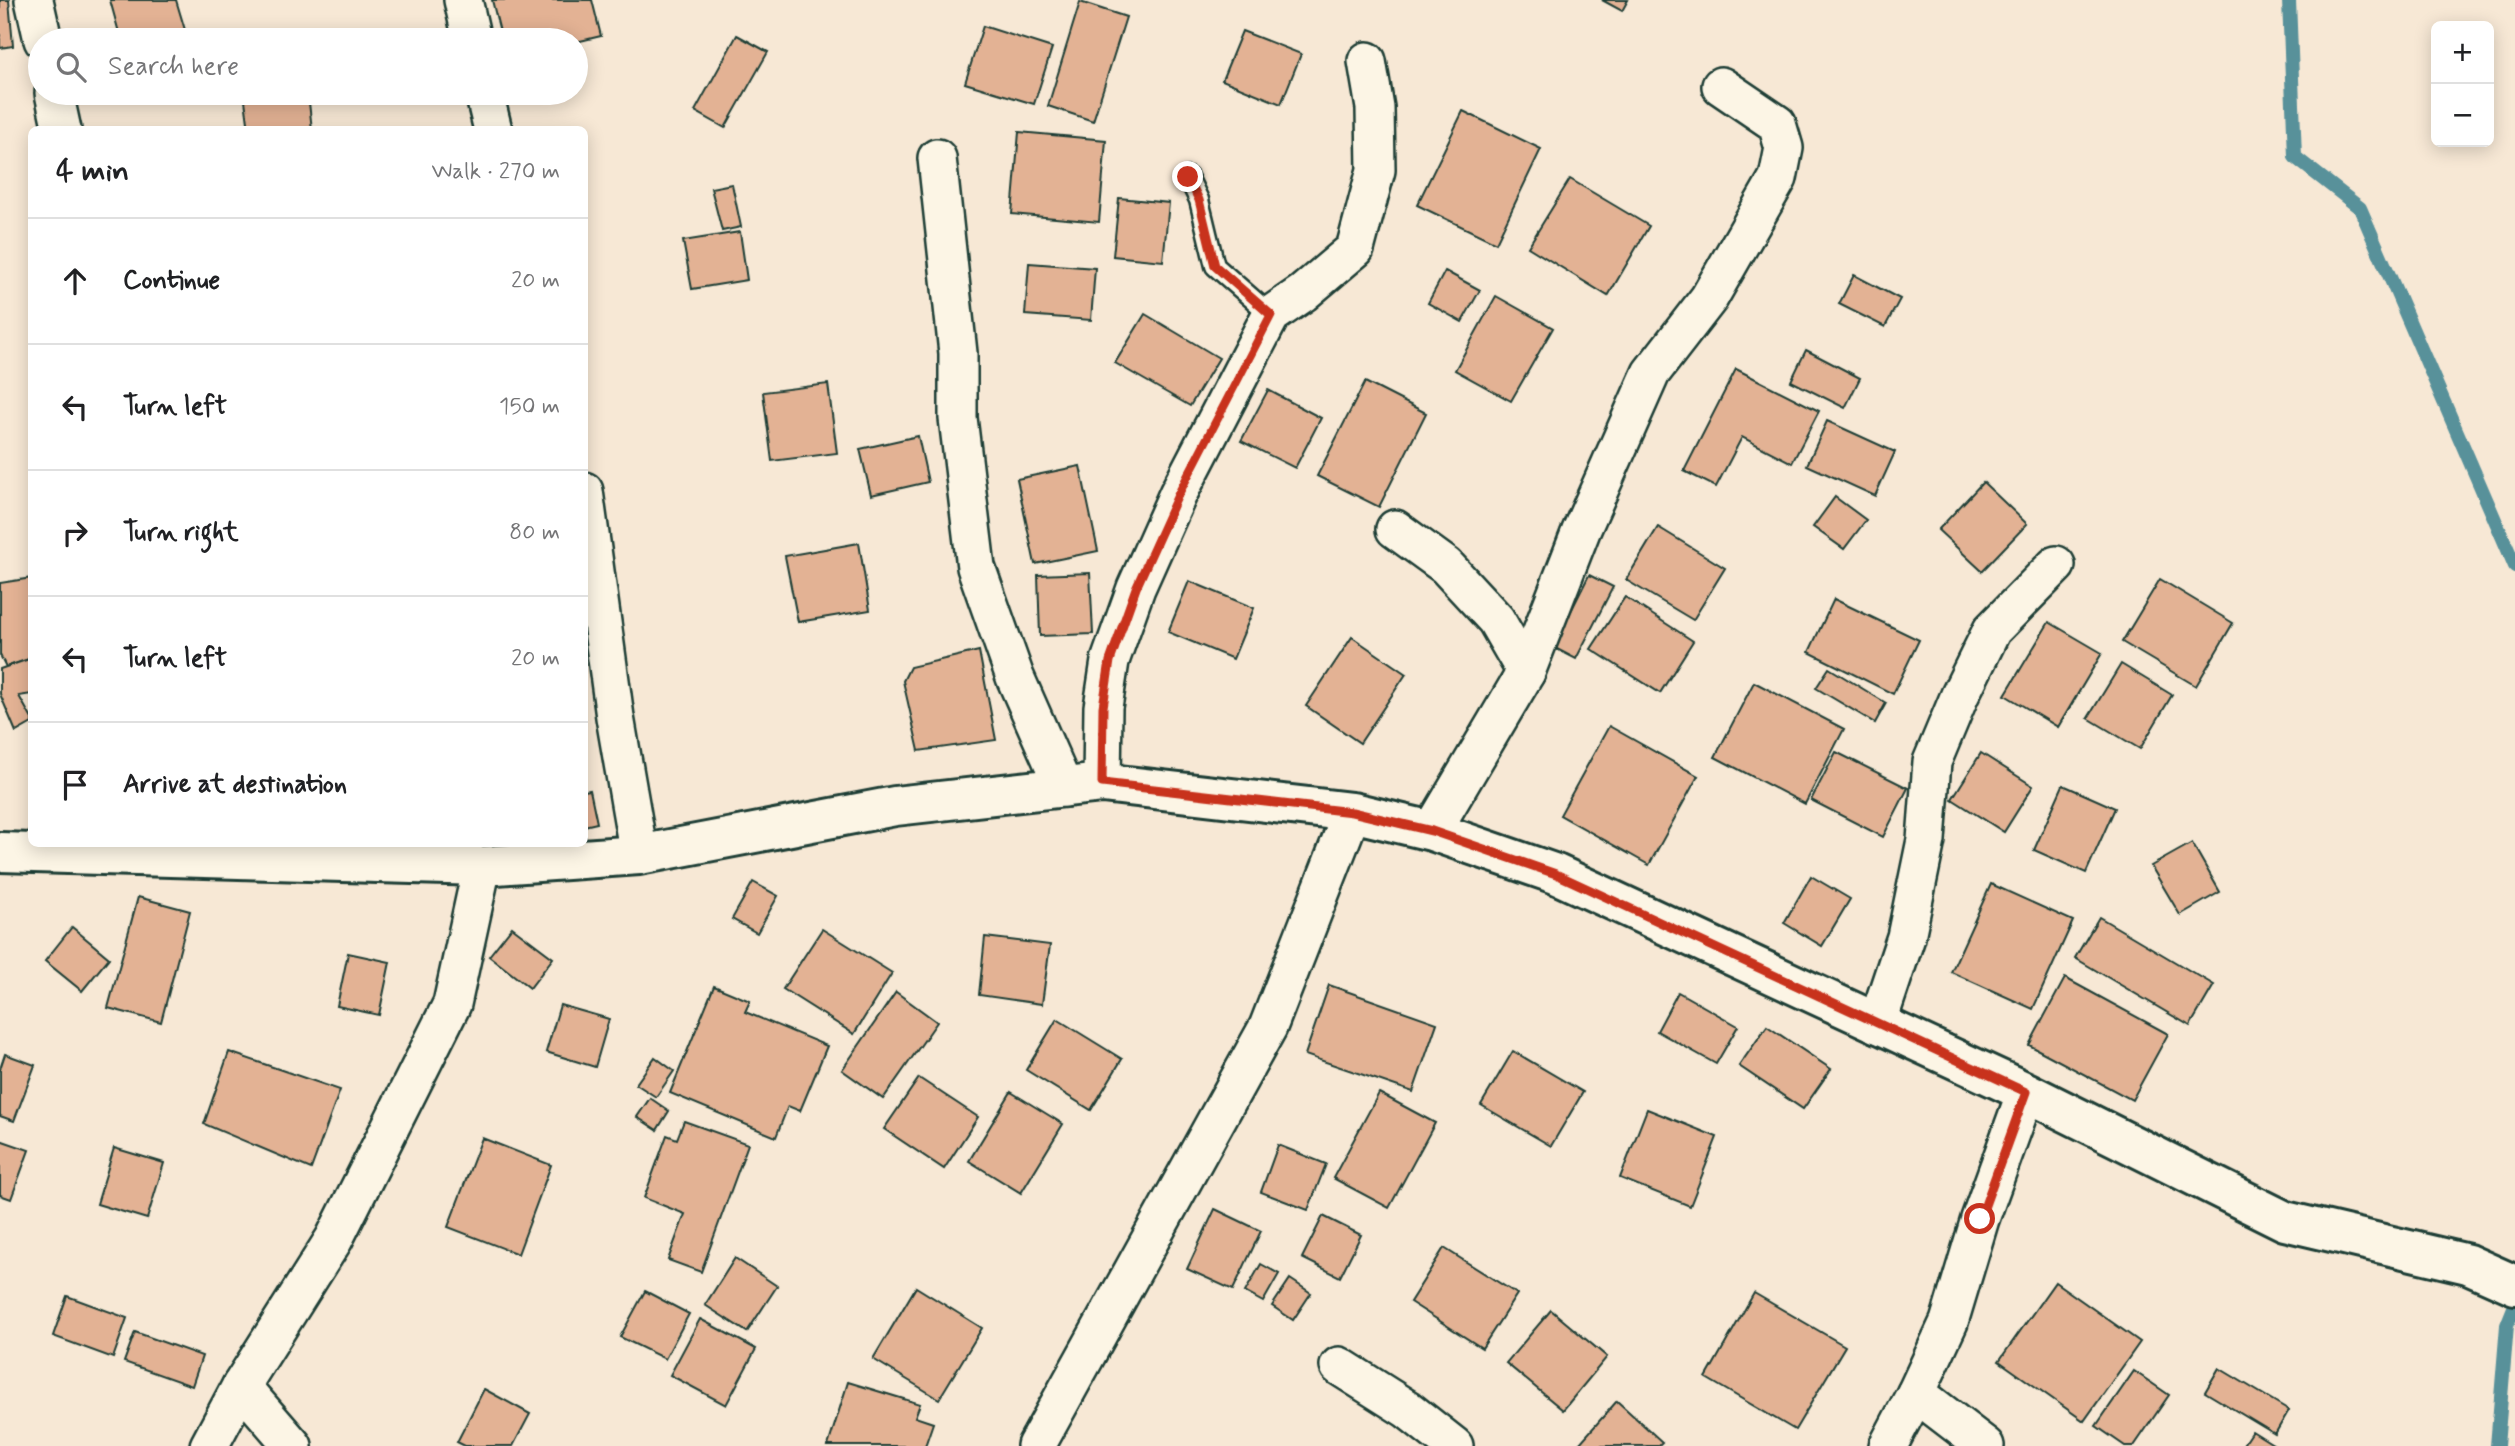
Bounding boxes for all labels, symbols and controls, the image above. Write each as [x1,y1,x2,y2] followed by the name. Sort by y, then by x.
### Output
[2431,21,2494,147] map controls
[2431,21,2494,84] button: +
[28,28,588,105] search box
[52,48,90,86] icon: search
[108,50,239,84] text: Search here
[2431,84,2494,147] button: −
[56,152,129,191] text: 4 min
[431,157,560,187] text: Walk · 270 m
[1172,161,1203,192] route end
[56,262,94,300] icon: ahead
[123,264,220,298] text: Continue
[511,266,560,296] text: 20 m
[56,388,94,426] icon: left
[123,390,227,424] text: Turn left
[499,392,560,422] text: 150 m
[56,514,94,552] icon: right
[123,516,239,550] text: Turn right
[509,518,560,548] text: 80 m
[56,640,94,678] icon: left
[123,642,227,676] text: Turn left
[511,644,560,674] text: 20 m
[56,766,94,804] icon: arrive
[123,768,347,802] text: Arrive at destination
[1964,1203,1995,1234] route start

